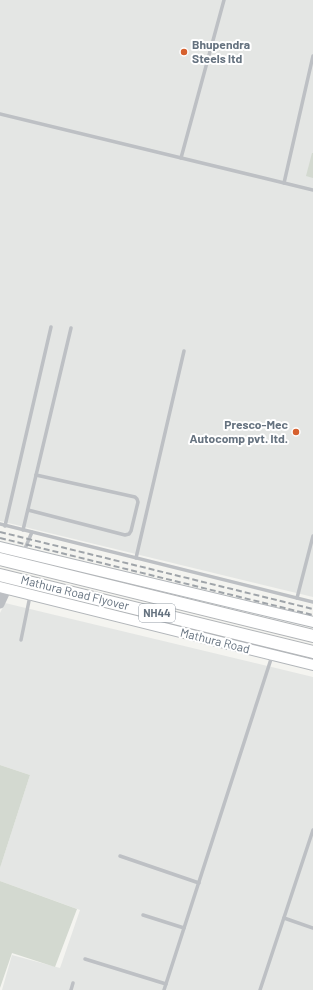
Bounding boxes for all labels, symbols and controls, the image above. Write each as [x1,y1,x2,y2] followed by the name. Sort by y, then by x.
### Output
[192,37,250,65] place label: Bhupendra Steels ltd
[179,47,189,57] marker: Bhupendra Steels ltd
[190,417,289,445] place label: Presco-Mec Autocomp pvt. ltd.
[291,427,301,437] marker: Presco-Mec Autocomp pvt. ltd.
[20,572,131,612] street label: Mathura Road Flyover
[139,604,175,622] road number: NH44
[179,625,252,655] street label: Mathura Road

